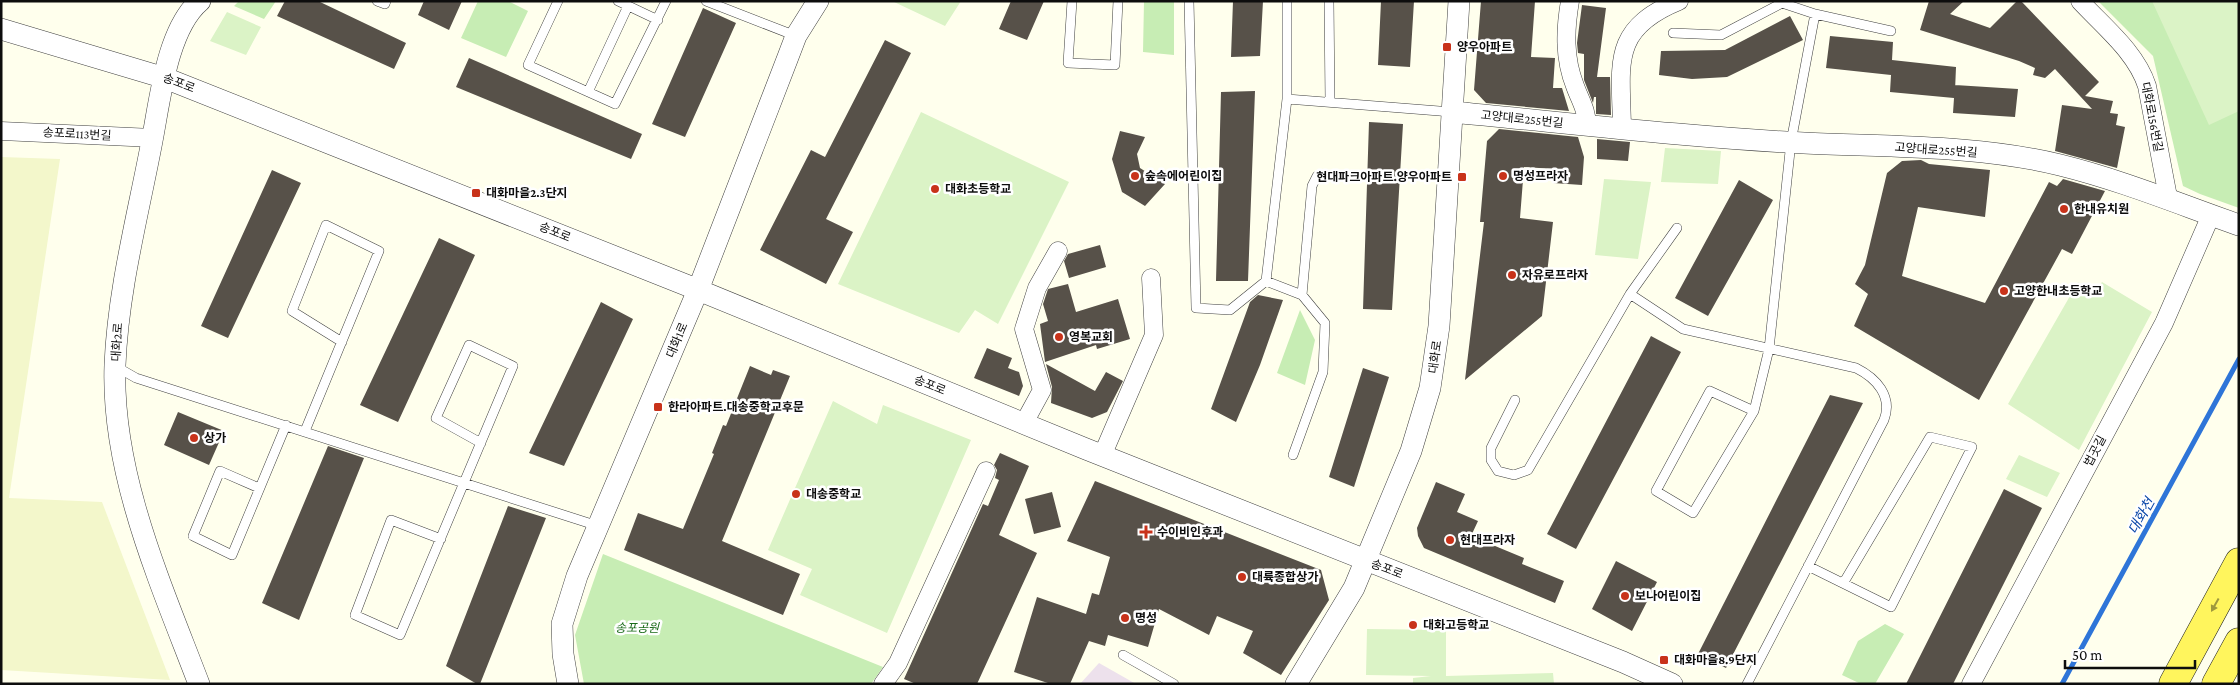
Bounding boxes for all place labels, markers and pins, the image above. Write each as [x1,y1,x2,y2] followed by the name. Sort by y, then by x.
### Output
[1457,40,1512,54] place label: 양우아파트
[1441,41,1453,53] marker: 양우아파트
[1145,169,1222,183] place label: 숲속에어린이집
[1513,169,1568,183] place label: 명성프라자
[1129,170,1141,182] marker: 숲속에어린이집
[1316,170,1452,184] place label: 현대파크아파트.양우아파트
[1497,170,1509,182] marker: 명성프라자
[1456,171,1468,183] marker: 현대파크아파트.양우아파트
[945,182,1011,196] place label: 대화초등학교
[929,183,941,195] marker: 대화초등학교
[486,186,568,200] place label: 대화마을2.3단지
[470,187,482,199] marker: 대화마을2.3단지
[2074,202,2129,216] place label: 한내유치원
[2058,203,2070,215] marker: 한내유치원
[1522,268,1588,282] place label: 자유로프라자
[1506,269,1518,281] marker: 자유로프라자
[2014,284,2102,298] place label: 고양한내초등학교
[1998,285,2010,297] marker: 고양한내초등학교
[1069,330,1113,344] place label: 영복교회
[1053,331,1065,343] marker: 영복교회
[668,400,804,414] place label: 한라아파트.대송중학교후문
[652,401,664,413] marker: 한라아파트.대송중학교후문
[204,431,226,445] place label: 상가
[188,432,200,444] marker: 상가
[806,487,861,501] place label: 대송중학교
[790,488,802,500] marker: 대송중학교
[1139,525,1153,539] marker: 수이비인후과
[1157,525,1223,539] place label: 수이비인후과
[1460,533,1515,547] place label: 현대프라자
[1444,534,1456,546] marker: 현대프라자
[1252,570,1318,584] place label: 대륙종합상가
[1236,571,1248,583] marker: 대륙종합상가
[1635,589,1701,603] place label: 보나어린이집
[1619,590,1631,602] marker: 보나어린이집
[1135,611,1157,625] place label: 명성
[1119,612,1131,624] marker: 명성
[1423,618,1489,632] place label: 대화고등학교
[1407,619,1419,631] marker: 대화고등학교
[1674,653,1757,667] place label: 대화마을8.9단지
[1658,654,1670,666] marker: 대화마을8.9단지

